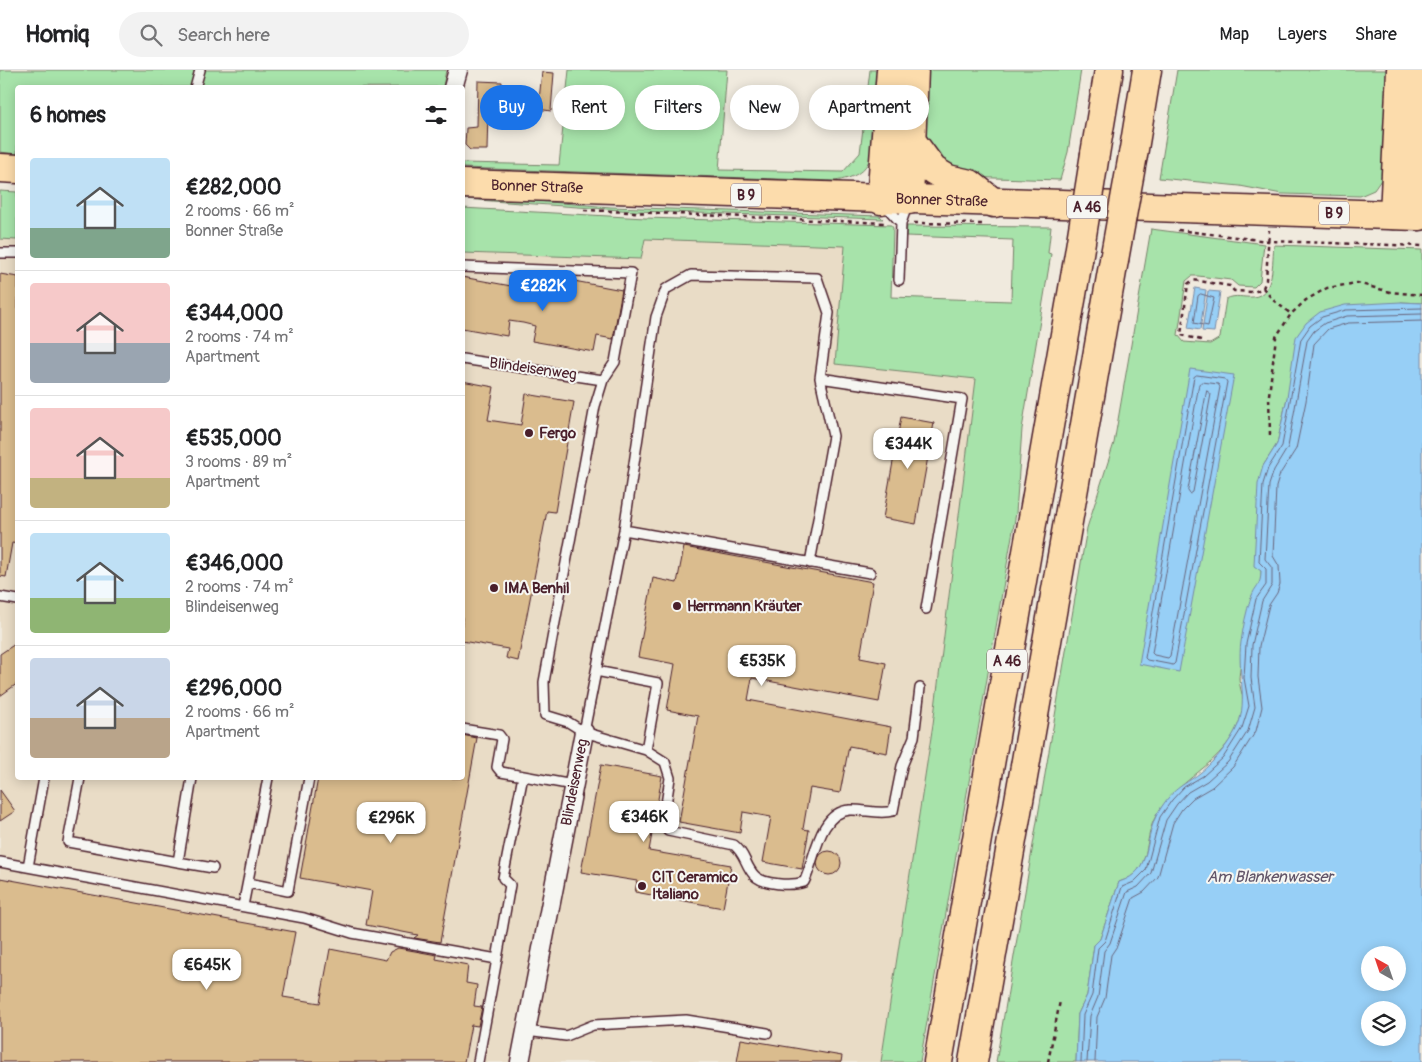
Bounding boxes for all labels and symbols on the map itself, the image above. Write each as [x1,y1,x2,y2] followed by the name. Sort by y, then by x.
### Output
[491,175,584,198] street label: Bonner Straße
[731,184,761,206] road number: B 9
[895,189,989,211] street label: Bonner Straße
[1067,195,1107,218] road number: A 46
[1319,202,1349,224] road number: B 9
[508,270,578,312] pin: €282K
[488,353,578,385] street label: Blindeisenweg
[539,424,576,443] place label: Fergo
[523,427,535,439] marker: Fergo
[873,428,943,470] pin: €344K
[504,579,570,598] place label: IMA Benhil
[488,582,500,594] marker: IMA Benhil
[687,597,803,616] place label: Herrmann Kräuter
[671,600,683,612] marker: Herrmann Kräuter
[727,644,797,687] pin: €535K
[987,650,1027,672] road number: A 46
[557,737,592,827] street label: Blindeisenweg
[609,800,679,843] pin: €346K
[356,802,426,844] pin: €296K
[1207,867,1335,887] water label: Am Blankenwasser
[652,868,738,904] place label: CIT Ceramico Italiano
[636,880,648,892] marker: CIT Ceramico Italiano
[1361,946,1406,991] north arrow
[172,948,242,991] pin: €645K

